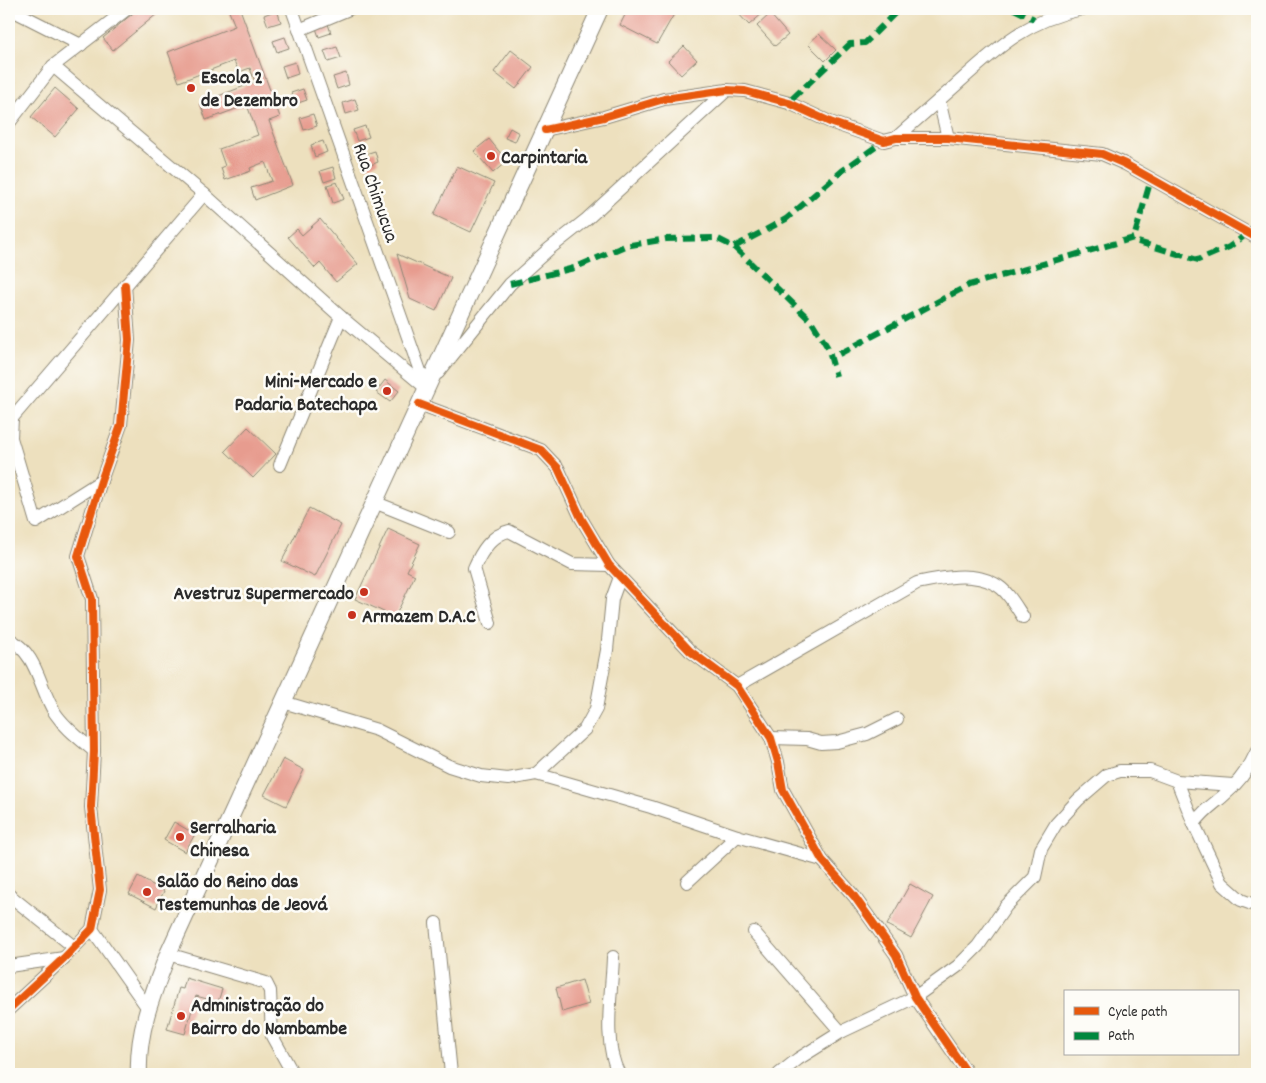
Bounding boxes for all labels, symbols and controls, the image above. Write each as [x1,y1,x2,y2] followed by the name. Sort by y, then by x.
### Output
[201,65,298,116] place label: Escola 2 de Dezembro
[185,82,197,94] marker: Escola 2 de Dezembro
[344,140,404,247] street label: Rua Chimucua
[501,145,588,173] place label: Carpintaria
[485,150,497,162] marker: Carpintaria
[235,369,378,420] place label: Mini-Mercado e Padaria Batechapa
[381,385,393,397] marker: Mini-Mercado e Padaria Batechapa
[173,581,354,609] place label: Avestruz Supermercado
[358,586,370,598] marker: Avestruz Supermercado
[362,604,476,632] place label: Armazem D.A.C
[346,609,358,621] marker: Armazem D.A.C
[190,815,276,866] place label: Serralharia Chinesa
[174,831,186,843] marker: Serralharia Chinesa
[157,869,329,920] place label: Salão do Reino das Testemunhas de Jeová
[141,886,153,898] marker: Salão do Reino das Testemunhas de Jeová
[1064,990,1238,1056] legend
[191,993,347,1044] place label: Administração do Bairro do Nambambe
[1108,1002,1168,1024] text: Cycle path
[175,1010,187,1022] marker: Administração do Bairro do Nambambe
[1108,1026,1134,1048] text: Path

